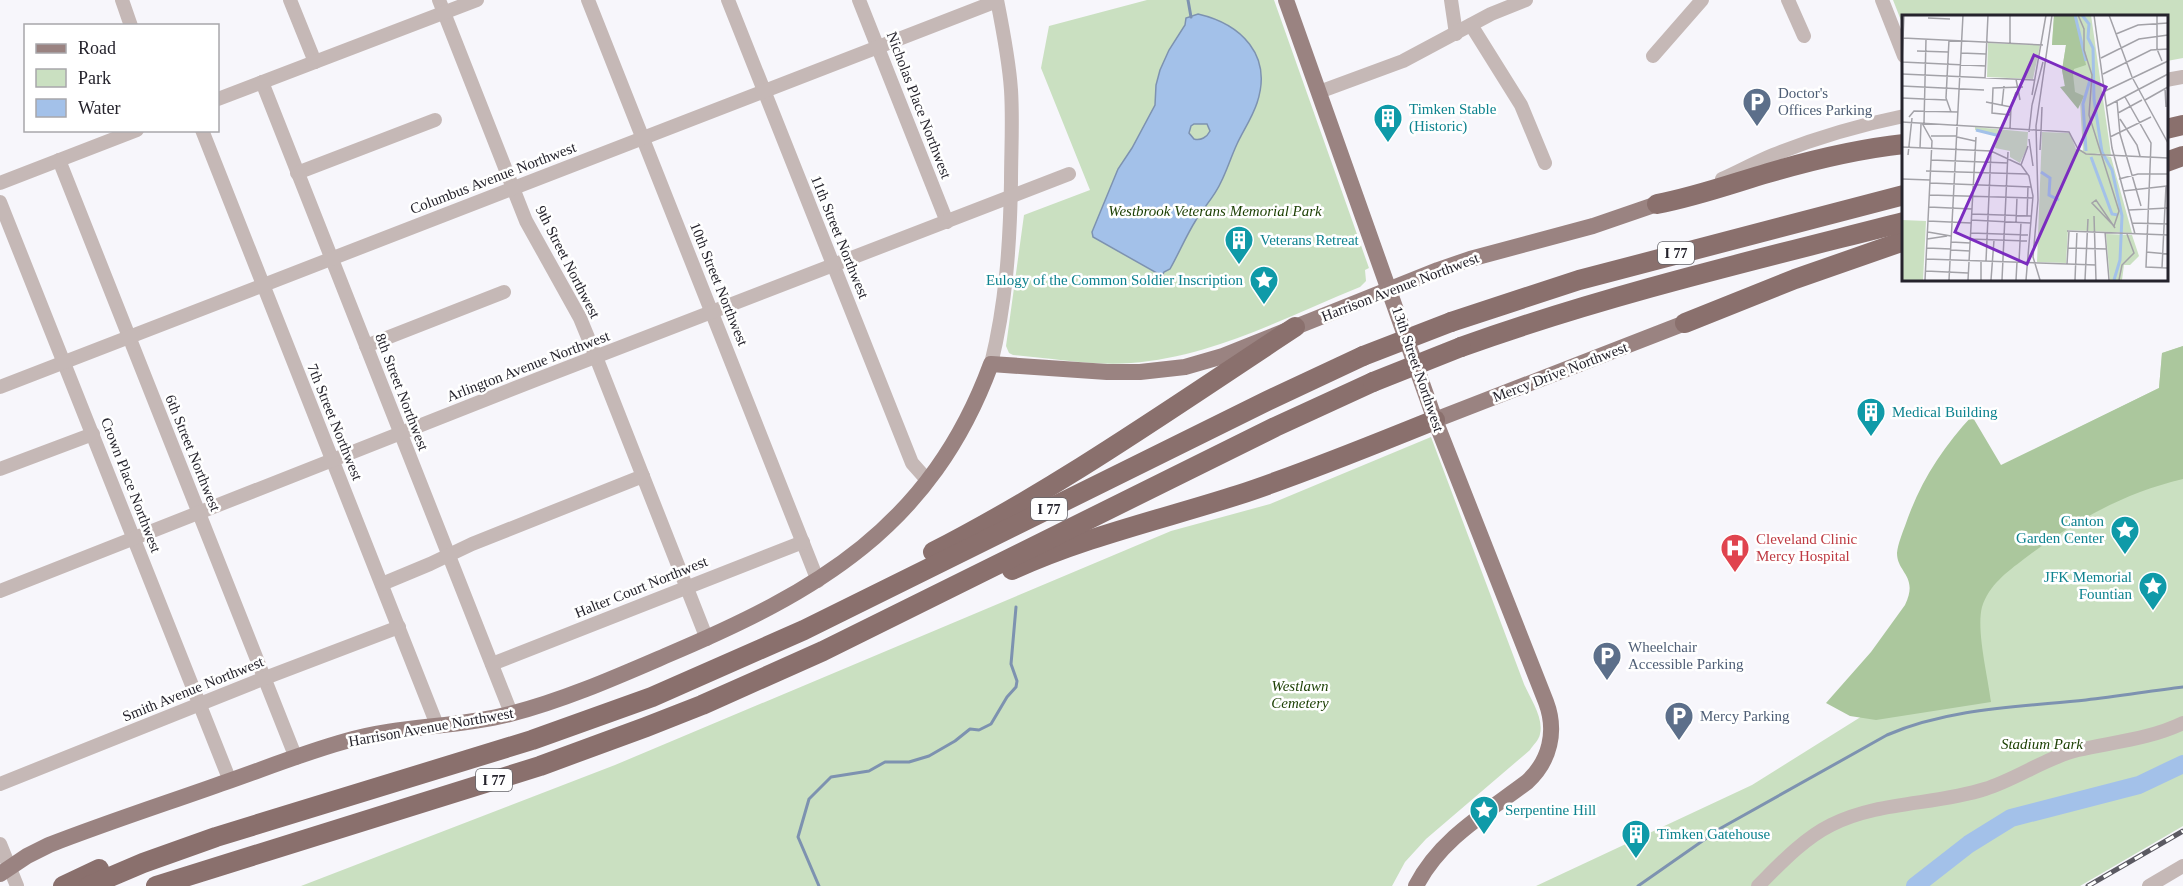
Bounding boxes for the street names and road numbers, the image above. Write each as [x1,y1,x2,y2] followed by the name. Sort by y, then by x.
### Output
[884,29,955,181] street label: Nicholas Place Northwest
[408,139,579,217] street label: Columbus Avenue Northwest
[808,173,872,302] street label: 11th Street Northwest
[533,203,604,322] street label: 9th Street Northwest
[687,220,751,349] street label: 10th Street Northwest
[1658,242,1694,264] road number: I 77
[1319,249,1482,324] street label: Harrison Avenue Northwest
[1389,304,1447,435] street label: 13th Street Northwest
[444,327,612,404] street label: Arlington Avenue Northwest
[372,331,432,454] street label: 8th Street Northwest
[1490,339,1631,405] street label: Mercy Drive Northwest
[304,361,366,483] street label: 7th Street Northwest
[162,392,224,514] street label: 6th Street Northwest
[98,415,164,556] street label: Crown Place Northwest
[1031,498,1067,520] road number: I 77
[572,553,710,621] street label: Halter Court Northwest
[120,653,267,725] street label: Smith Avenue Northwest
[347,704,516,749] street label: Harrison Avenue Northwest
[476,769,512,791] road number: I 77

